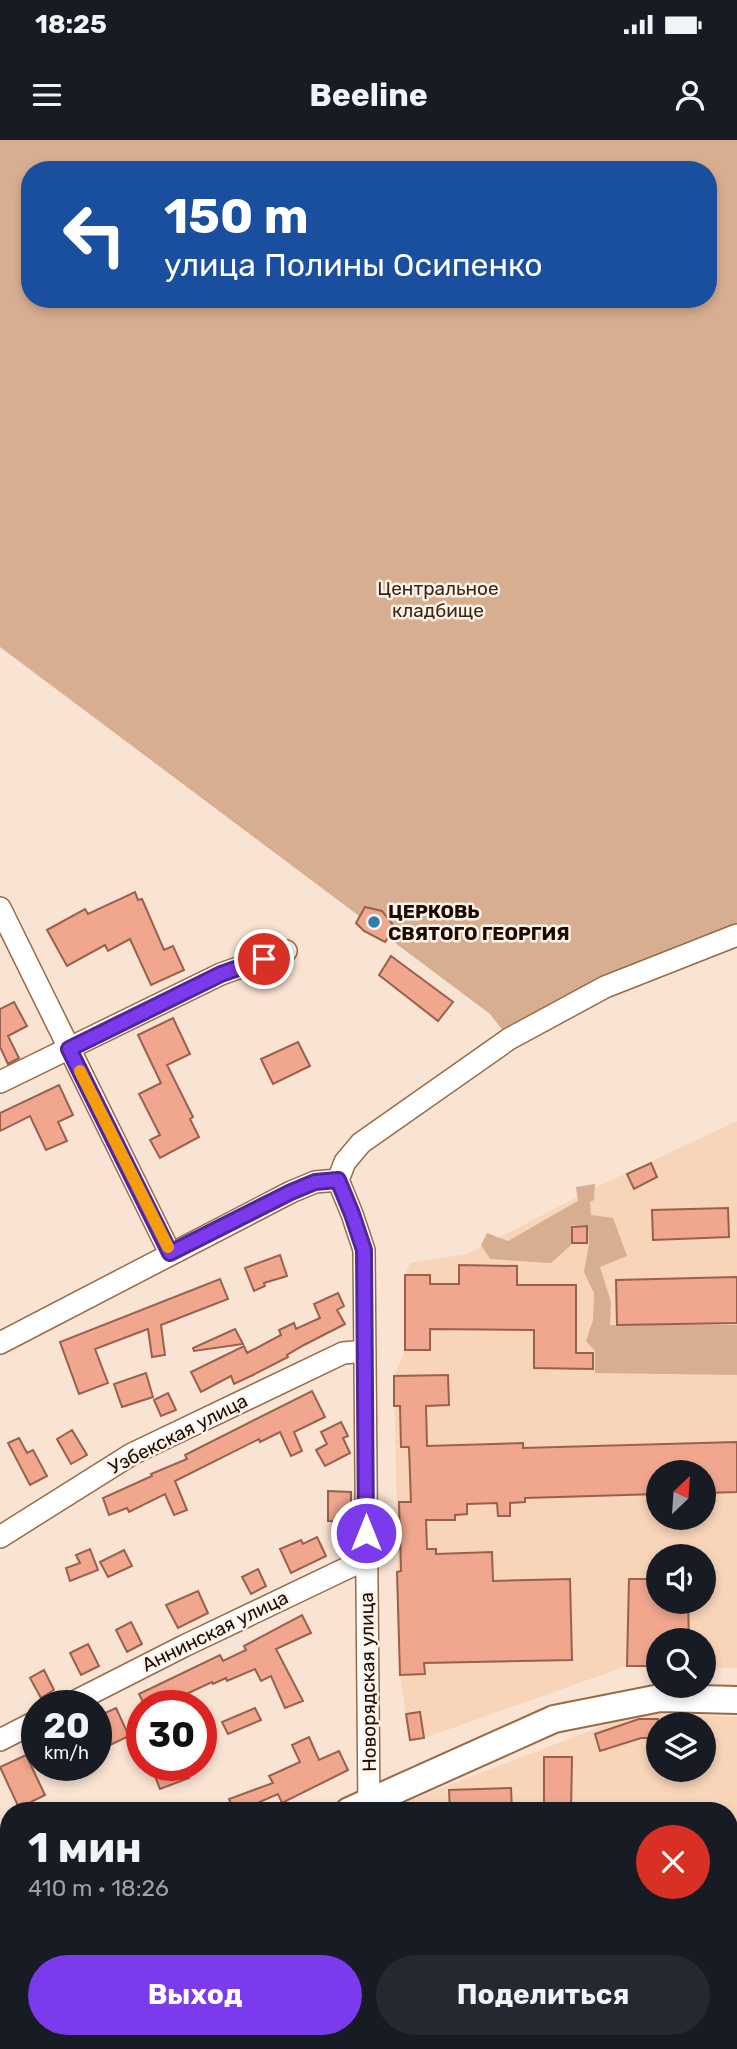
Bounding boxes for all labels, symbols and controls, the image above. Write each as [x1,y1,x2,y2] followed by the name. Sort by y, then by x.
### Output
[35,9,107,40] text: 18:25
[28,76,66,114] icon: menu
[309,76,428,114] text: Beeline
[671,76,709,114] icon: person
[164,187,309,245] text: 150 m
[49,189,140,280] icon: left
[164,246,543,284] text: улица Полины Осипенко
[377,577,499,622] park label: Центральное кладбище
[388,900,570,945] place label: ЦЕРКОВЬ СВЯТОГО ГЕОРГИЯ
[366,914,382,930] marker: ЦЕРКОВЬ СВЯТОГО ГЕОРГИЯ
[234,929,294,989] pin
[245,940,283,978] icon: arrive
[105,1389,251,1479] street label: Узбекская улица
[646,1460,716,1530] north arrow
[646,1460,716,1782] map controls
[329,1496,403,1570] position arrow
[646,1544,716,1614] button: sound
[138,1586,292,1676] street label: Аннинская улица
[355,1592,381,1772] street label: Новорядская улица
[646,1628,716,1698] button: search
[126,1690,217,1781] speed limit sign: 30
[43,1705,90,1747] text: 20
[646,1712,716,1782] button: layers
[44,1742,89,1764] text: km/h
[28,1823,142,1873] text: 1 мин
[636,1825,710,1899] button: close
[28,1874,169,1902] text: 410 m · 18:26
[28,1955,362,2035] button: Выход
[376,1955,710,2035] button: Поделиться

